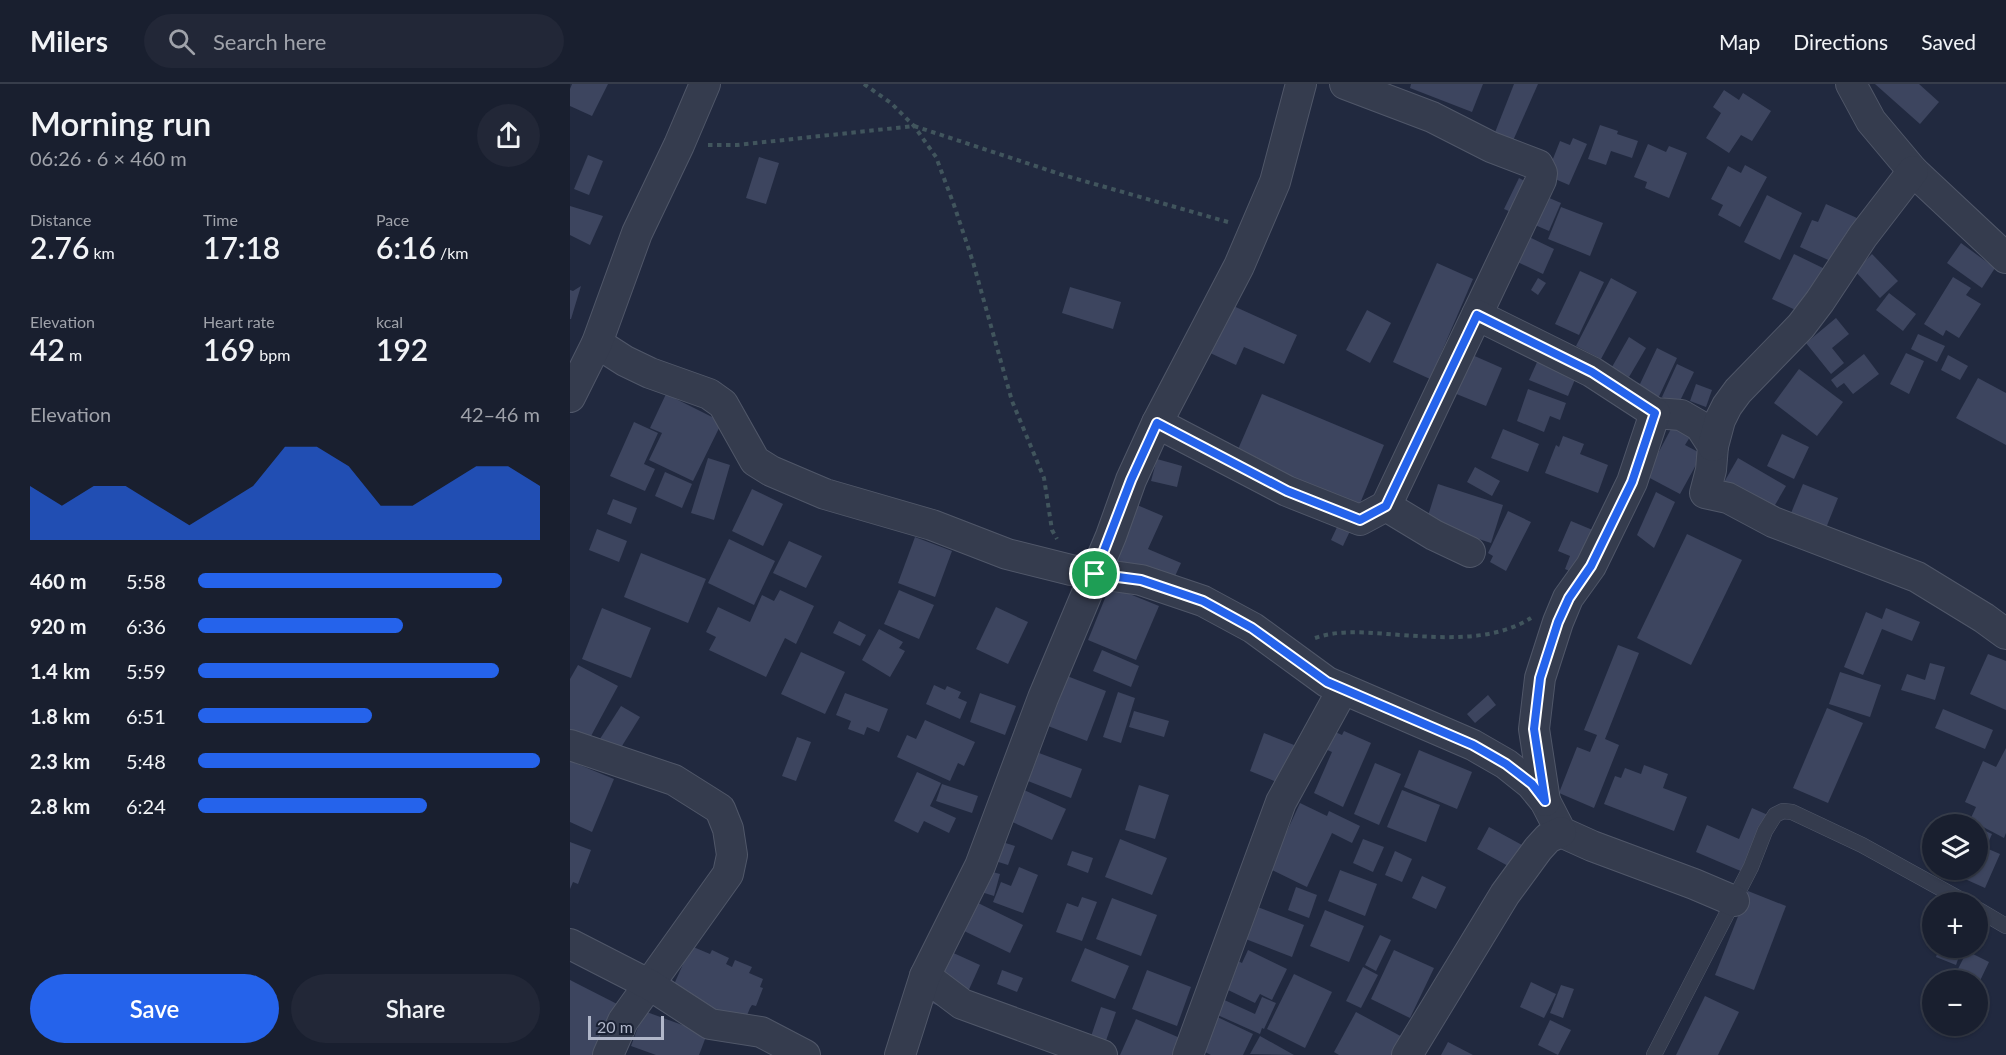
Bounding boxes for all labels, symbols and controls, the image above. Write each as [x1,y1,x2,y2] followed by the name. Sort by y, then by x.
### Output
[144,14,564,68] search box
[30,24,108,58] text: Milers
[165,25,198,58] icon: search
[213,28,326,55] text: Search here
[1719,29,1760,54] text: Map
[1793,29,1888,54] text: Directions
[1921,29,1976,54] text: Saved
[30,103,211,143] text: Morning run
[477,104,540,167] button: share
[30,146,187,170] text: 06:26 · 6 × 460 m
[30,210,91,229] text: Distance
[203,210,238,229] text: Time
[376,210,409,229] text: Pace
[30,229,89,265] text: 2.76
[203,229,280,265] text: 17:18
[376,229,436,265] text: 6:16
[89,243,115,262] text: km
[436,243,468,262] text: /km
[30,312,95,331] text: Elevation
[203,312,275,331] text: Heart rate
[376,312,403,331] text: kcal
[30,331,65,367] text: 42
[203,331,255,367] text: 169
[376,331,428,367] text: 192
[65,345,82,364] text: m
[255,345,290,364] text: bpm
[30,402,111,426] text: Elevation
[460,402,540,426] text: 42–46 m
[1069,548,1120,599] pin
[1078,557,1111,590] icon: arrive
[30,569,86,593] text: 460 m
[126,569,166,593] text: 5:58
[30,614,86,638] text: 920 m
[126,614,166,638] text: 6:36
[30,659,90,683] text: 1.4 km
[126,659,166,683] text: 5:59
[30,704,90,728] text: 1.8 km
[126,704,166,728] text: 6:51
[30,749,90,773] text: 2.3 km
[126,749,166,773] text: 5:48
[30,794,90,818] text: 2.8 km
[126,794,166,818] text: 6:24
[1922,814,1988,1036] map controls
[1922,814,1988,880] button: layers
[1922,892,1988,958] button: +
[1922,970,1988,1036] button: −
[30,974,279,1043] button: Save
[291,974,540,1043] button: Share
[588,1013,664,1040] scale bar
[597,1017,633,1036] text: 20 m

